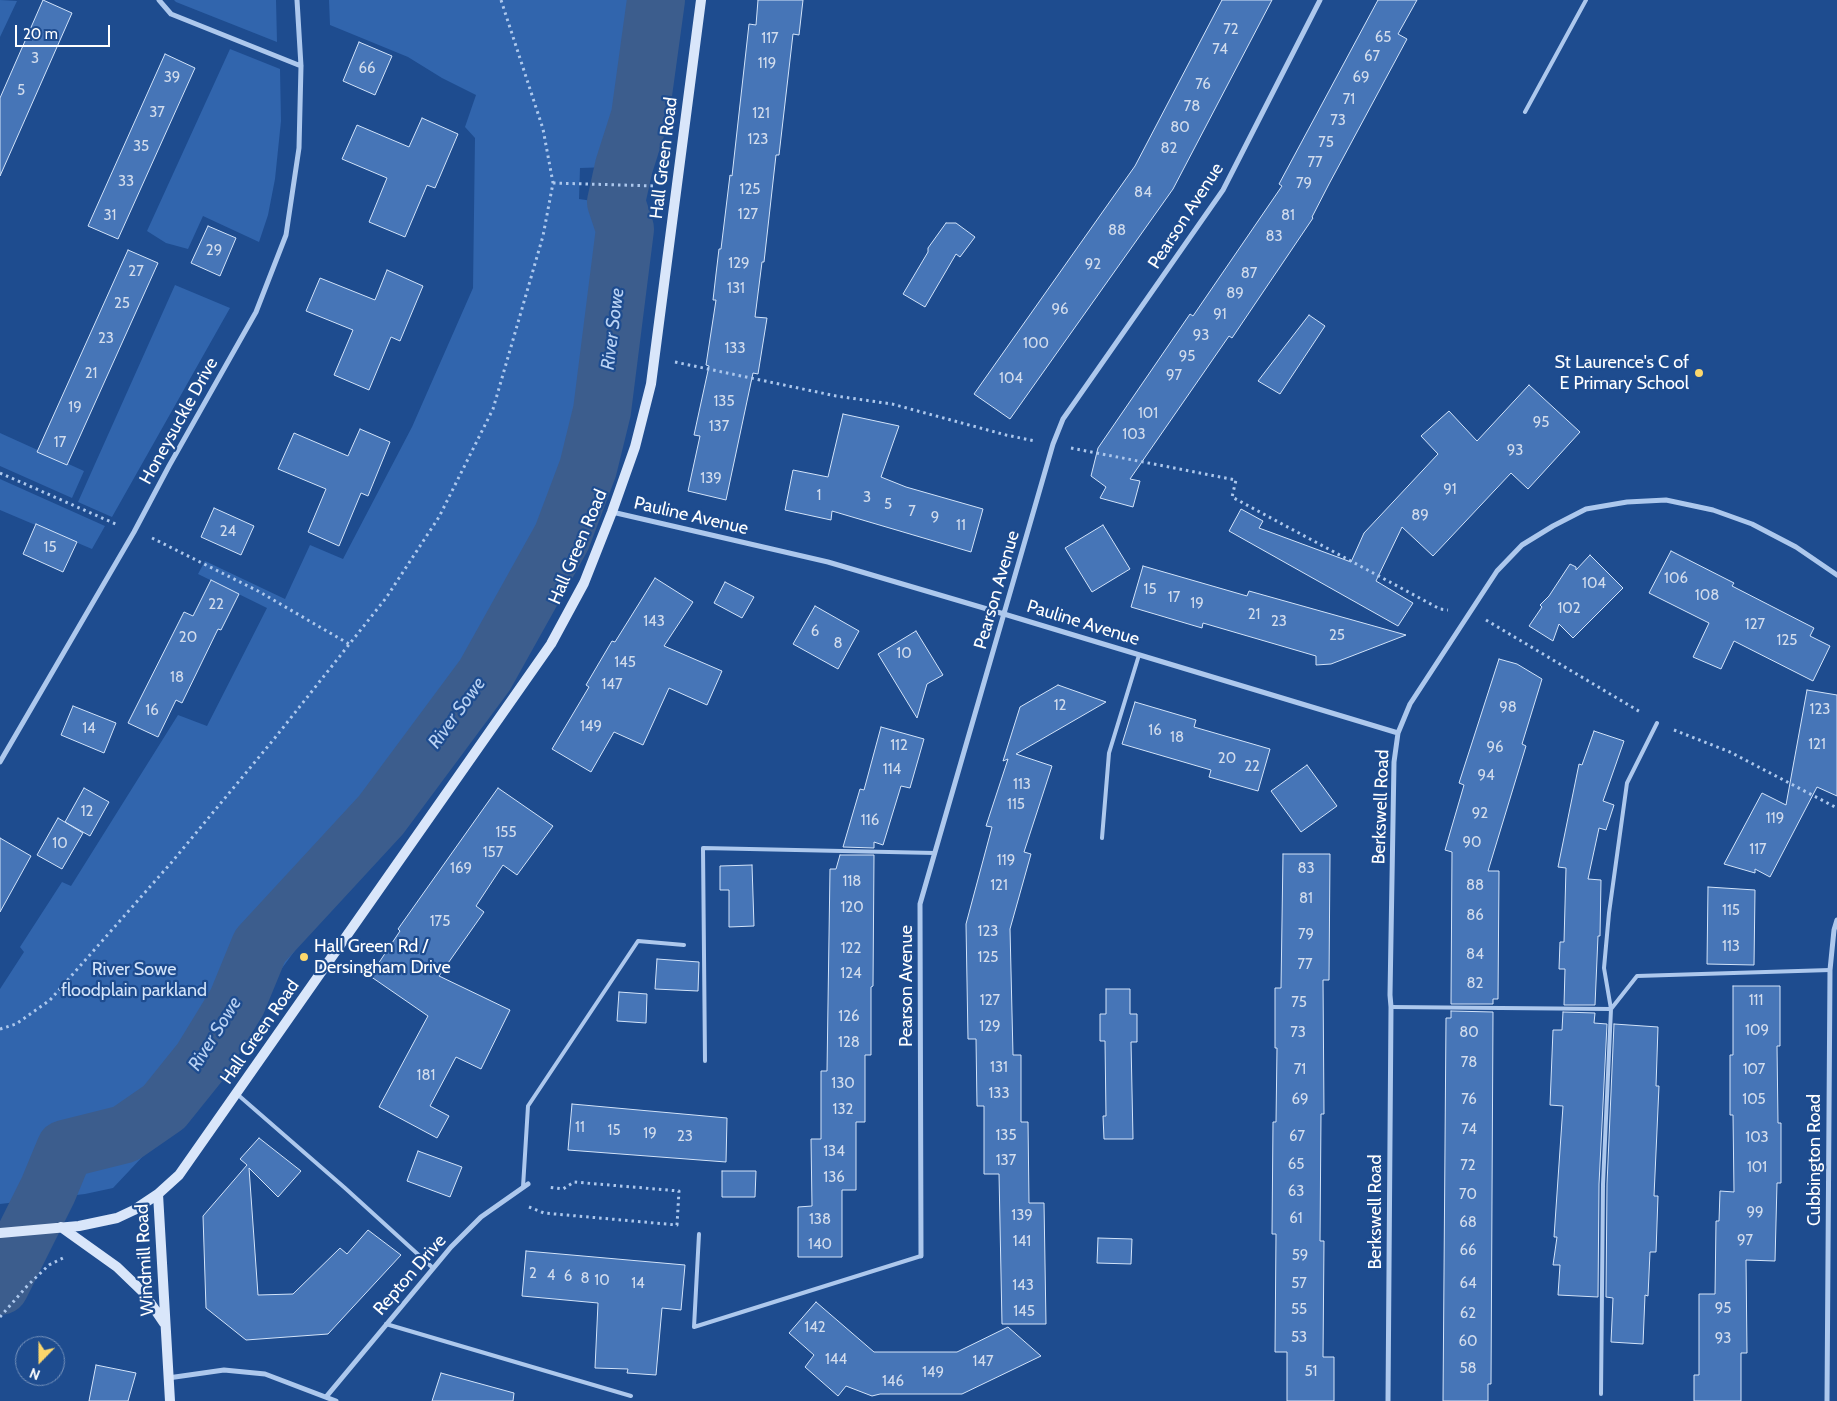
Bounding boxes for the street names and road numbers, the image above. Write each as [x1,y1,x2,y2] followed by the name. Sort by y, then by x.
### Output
[646,96,682,220] street label: Hall Green Road
[1144,159,1228,273] street label: Pearson Avenue
[135,354,223,488] street label: Honeysuckle Drive
[544,486,612,608] street label: Hall Green Road
[632,492,750,540] street label: Pauline Avenue
[970,528,1024,652] street label: Pearson Avenue
[1024,596,1142,650] street label: Pauline Avenue
[1368,749,1394,865] street label: Berkswell Road
[896,925,918,1047] street label: Pearson Avenue
[216,976,304,1088] street label: Hall Green Road
[1804,1094,1826,1226] street label: Cubbington Road
[1365,1155,1387,1269] street label: Berkswell Road
[131,1204,159,1316] street label: Windmill Road
[369,1230,451,1320] street label: Repton Drive

